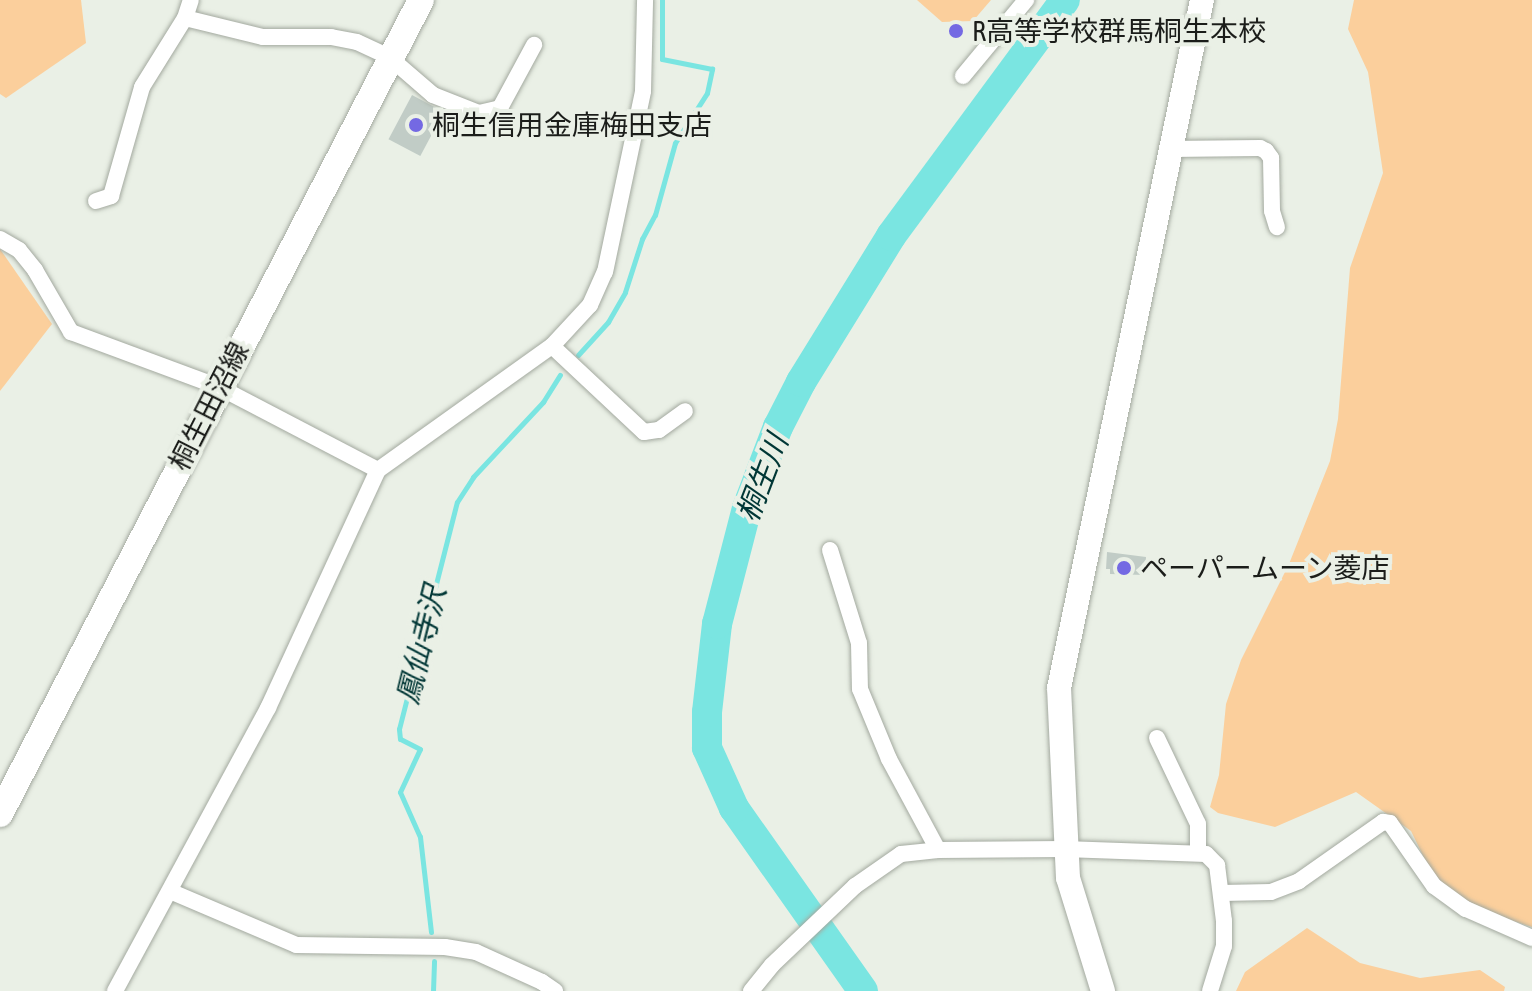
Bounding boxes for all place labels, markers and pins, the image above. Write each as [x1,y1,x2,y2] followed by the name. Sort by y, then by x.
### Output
[972,14,1266,48] place label: R高等学校群馬桐生本校
[947,22,965,40] marker: R高等学校群馬桐生本校
[432,108,712,142] place label: 桐生信用金庫梅田支店
[407,116,425,134] marker: 桐生信用金庫梅田支店
[1140,551,1392,585] place label: ペーパームーン菱店
[1115,559,1133,577] marker: ペーパームーン菱店

